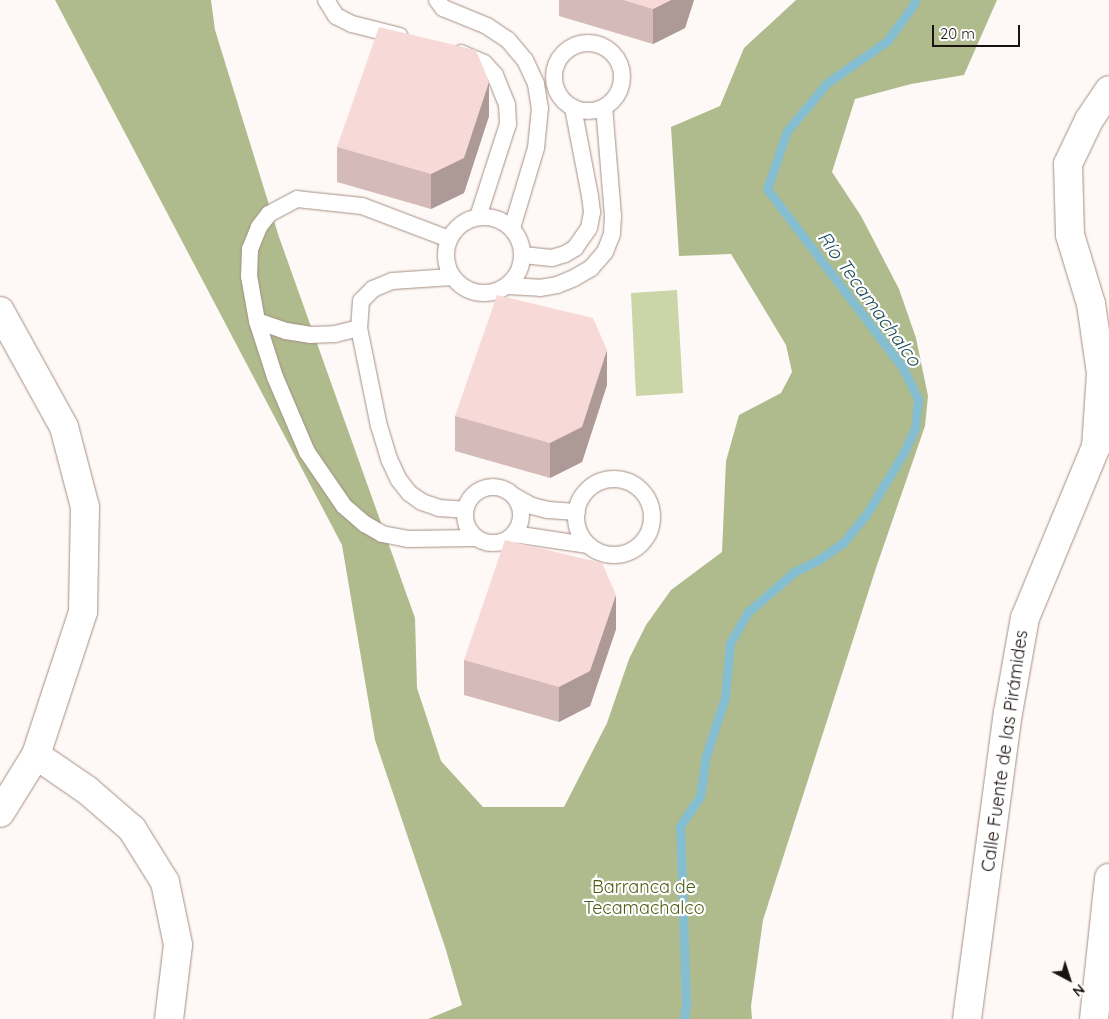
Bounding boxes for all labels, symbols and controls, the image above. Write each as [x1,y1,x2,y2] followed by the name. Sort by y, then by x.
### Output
[934,15,1022,47] scale bar
[940,24,975,43] text: 20 m
[812,227,926,371] water label: Río Tecamachalco
[977,629,1033,873] street label: Calle Fuente de las Pirámides
[583,877,705,920] park label: Barranca de Tecamachalco
[1044,954,1094,1004] north arrow
[1069,980,1088,1001] text: N

